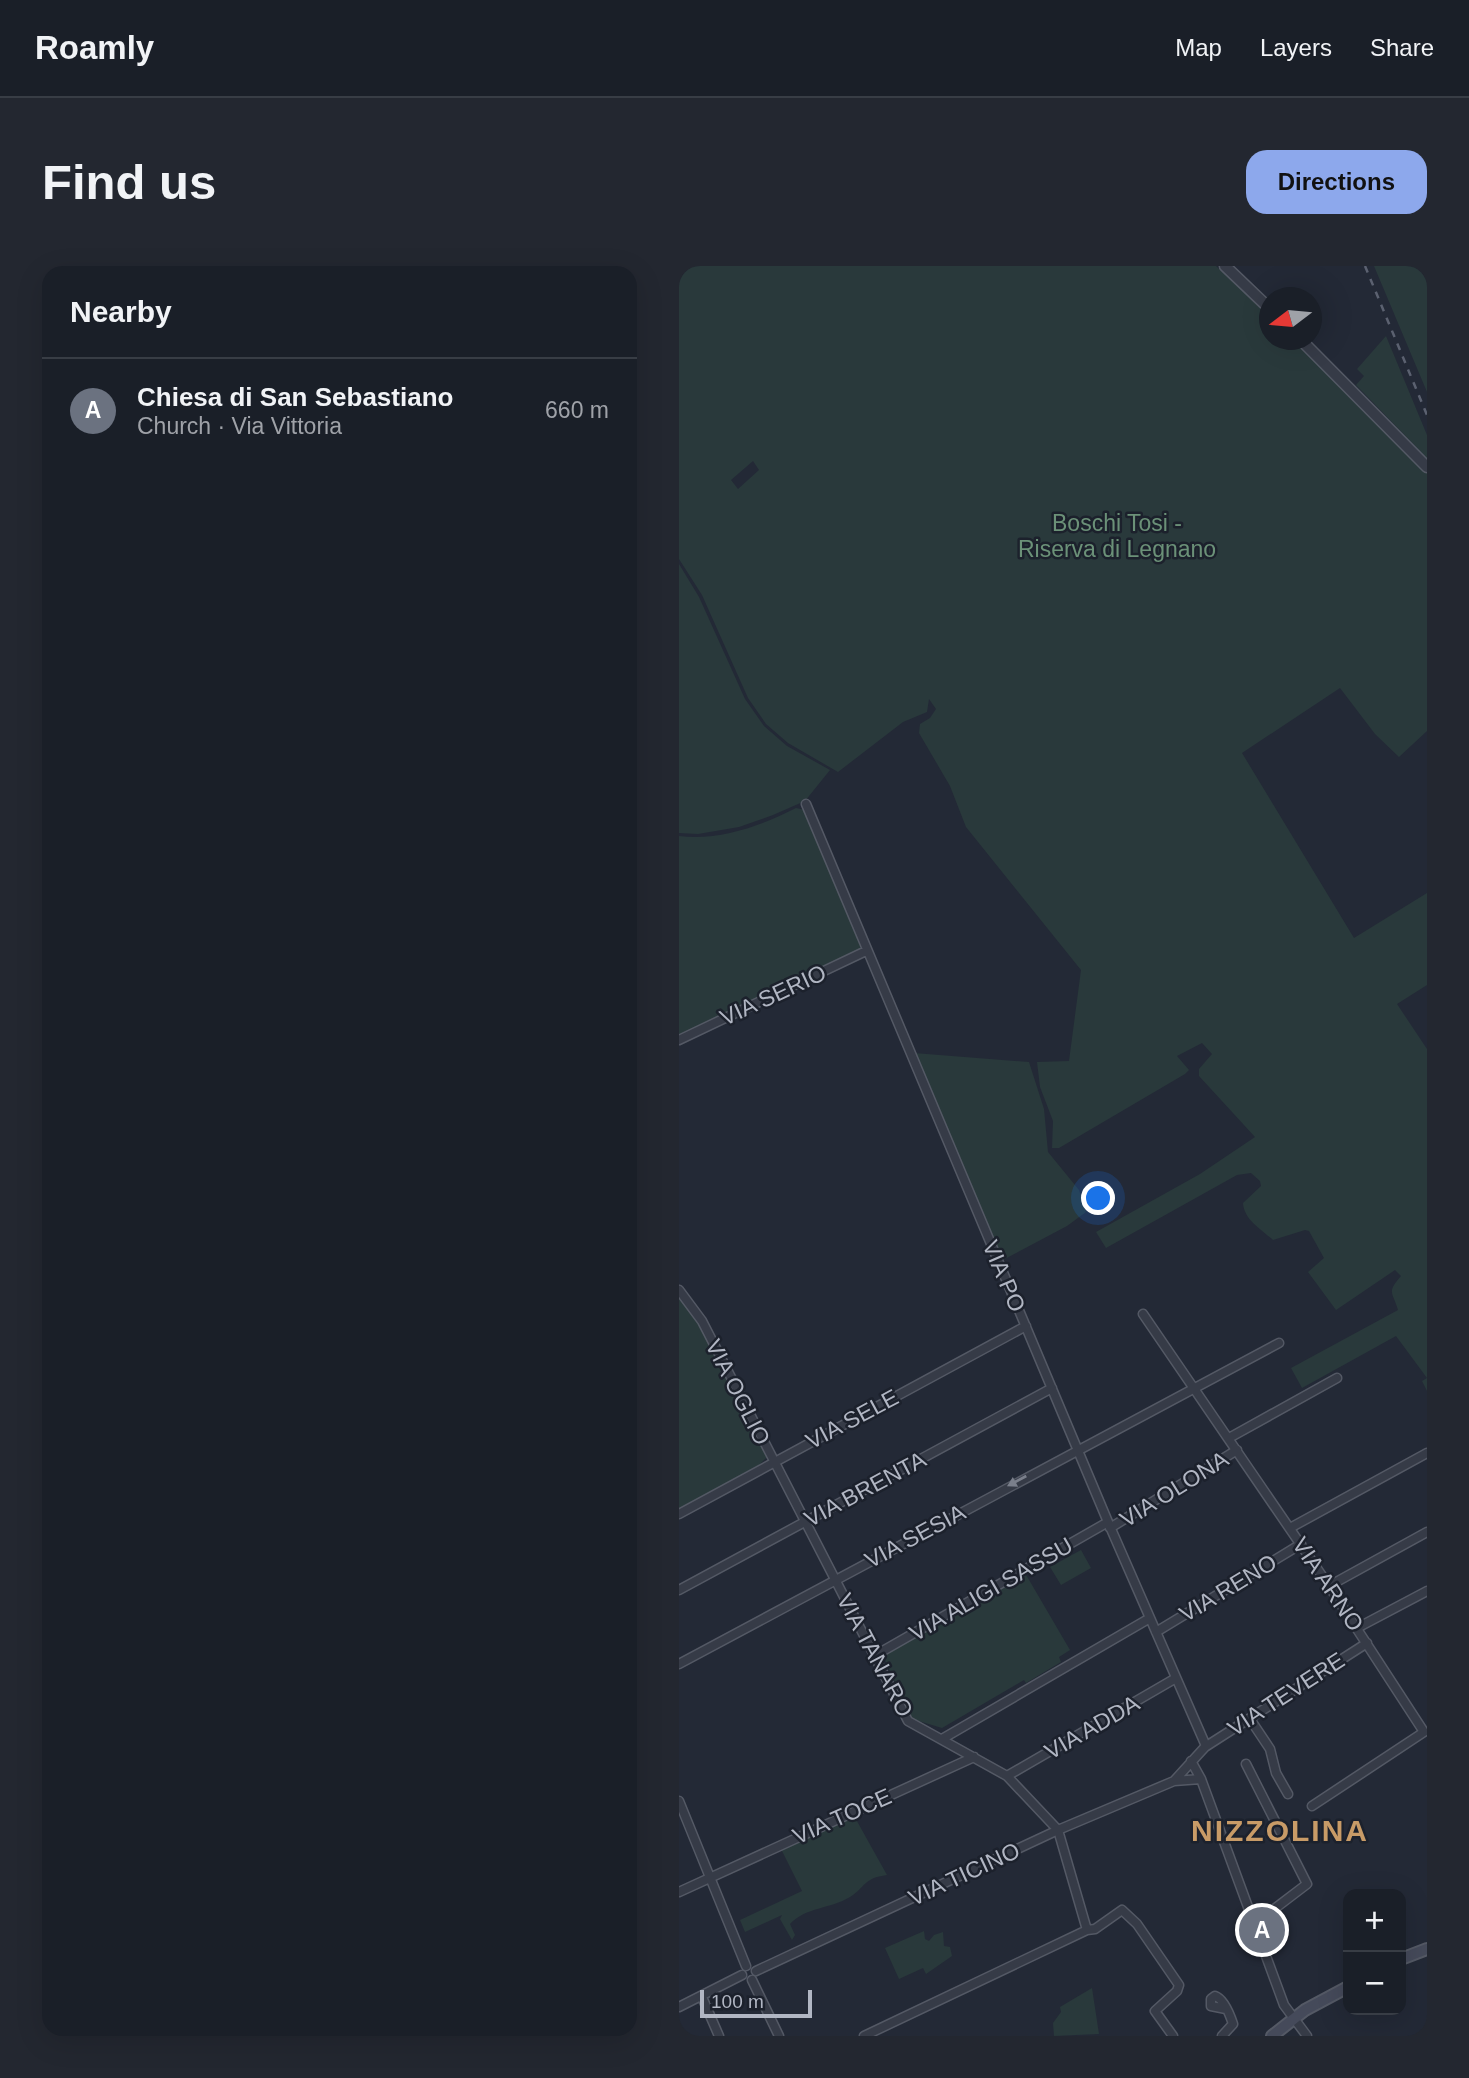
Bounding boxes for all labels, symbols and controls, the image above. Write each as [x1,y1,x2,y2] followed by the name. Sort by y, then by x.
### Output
[35,29,154,66] text: Roamly
[1175,34,1222,61] text: Map
[1260,34,1332,61] text: Layers
[1370,34,1434,61] text: Share
[1246,150,1427,214] button: Directions
[42,155,216,209] text: Find us
[1259,287,1322,350] north arrow
[70,295,172,328] text: Nearby
[137,382,453,412] text: Chiesa di San Sebastiano
[85,397,101,423] text: A
[545,397,609,423] text: 660 m
[137,413,342,439] text: Church · Via Vittoria
[1018,510,1216,562] park label: Boschi Tosi - Riserva di Legnano
[716,959,830,1031] street label: VIA SERIO
[1081,1181,1115,1215] your location
[977,1236,1031,1316] street label: VIA PO
[700,1335,776,1449] street label: VIA OGLIO
[801,1384,903,1454] street label: VIA SELE
[1115,1445,1233,1533] street label: VIA OLONA
[800,1446,931,1532] street label: VIA BRENTA
[1007,1475,1027,1487] one-way arrow
[860,1498,970,1573] street label: VIA SESIA
[905,1532,1077,1646] street label: VIA ALIGI SASSU
[1287,1532,1369,1636] street label: VIA ARNO
[1175,1549,1281,1627] street label: VIA RENO
[832,1589,918,1721] street label: VIA TANARO
[1223,1647,1349,1741] street label: VIA TEVERE
[1040,1689,1144,1764] street label: VIA ADDA
[789,1783,895,1849] street label: VIA TOCE
[1191,1814,1369,1847] district label: NIZZOLINA
[904,1837,1024,1911] street label: VIA TICINO
[1343,1889,1406,2015] map controls
[1343,1889,1406,1952] button: +
[1239,1904,1285,1956] pin: A
[1343,1952,1406,2015] button: −
[700,1987,812,2019] scale bar
[711,1991,764,2012] text: 100 m

